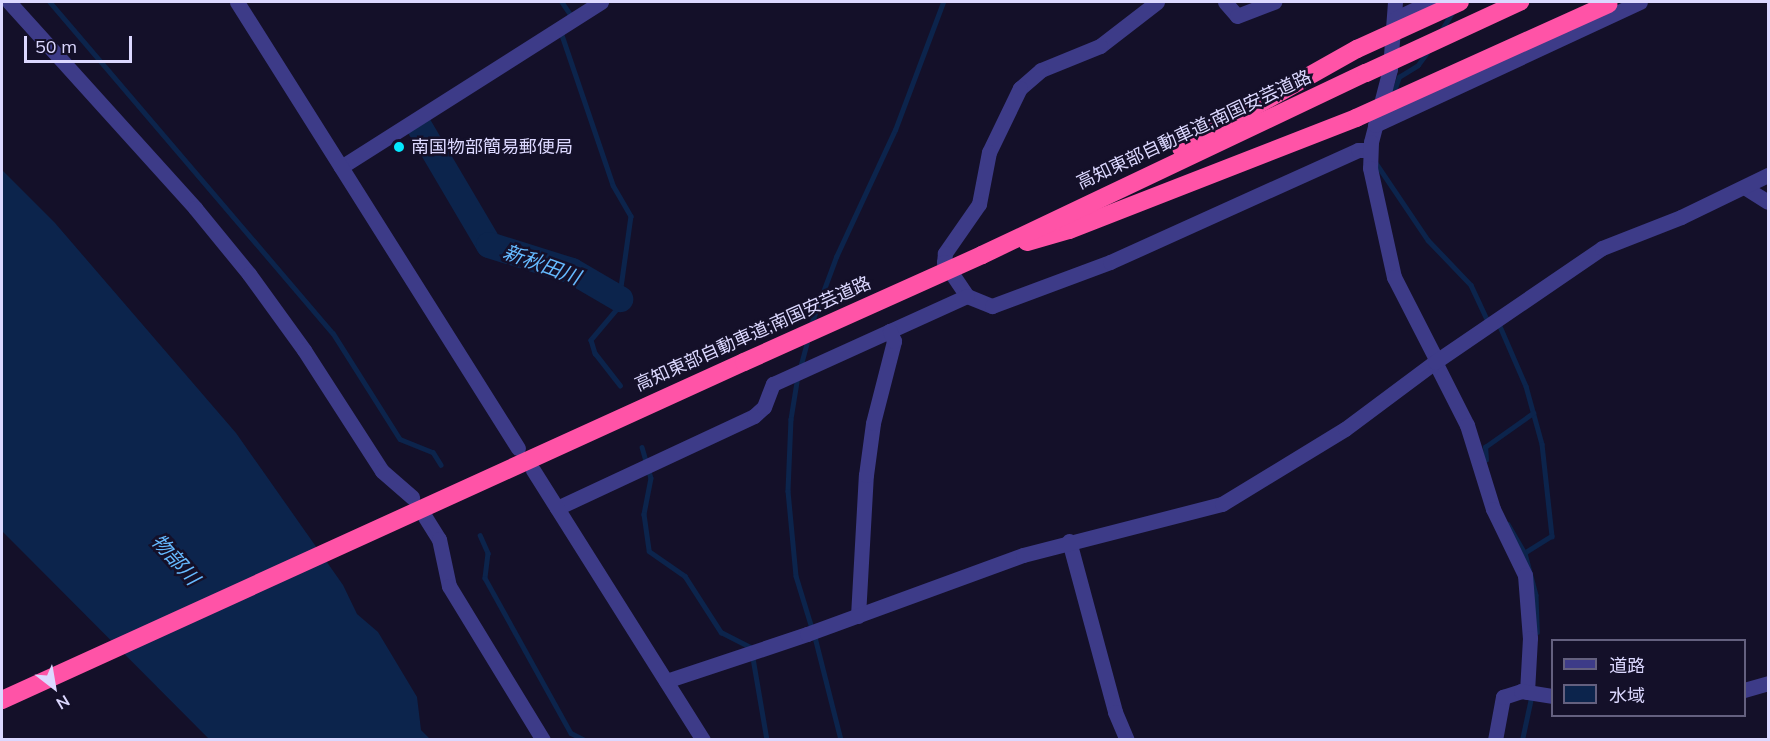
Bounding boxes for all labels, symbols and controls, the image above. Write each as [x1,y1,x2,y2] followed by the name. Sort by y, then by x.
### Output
[27,24,135,62] scale bar
[35,35,77,58] text: 50 m
[1073,66,1315,194] street label: 高知東部自動車道;南国安芸道路
[411,136,573,158] place label: 南国物部簡易郵便局
[392,140,406,154] marker: 南国物部簡易郵便局
[500,239,584,289] water label: 新秋田川
[632,272,874,396] street label: 高知東部自動車道;南国安芸道路
[147,529,205,589] water label: 物部川
[1551,639,1746,717] legend
[1609,654,1645,677] text: 道路
[24,657,84,717] north arrow
[1609,684,1645,707] text: 水域
[53,691,74,714] text: N

